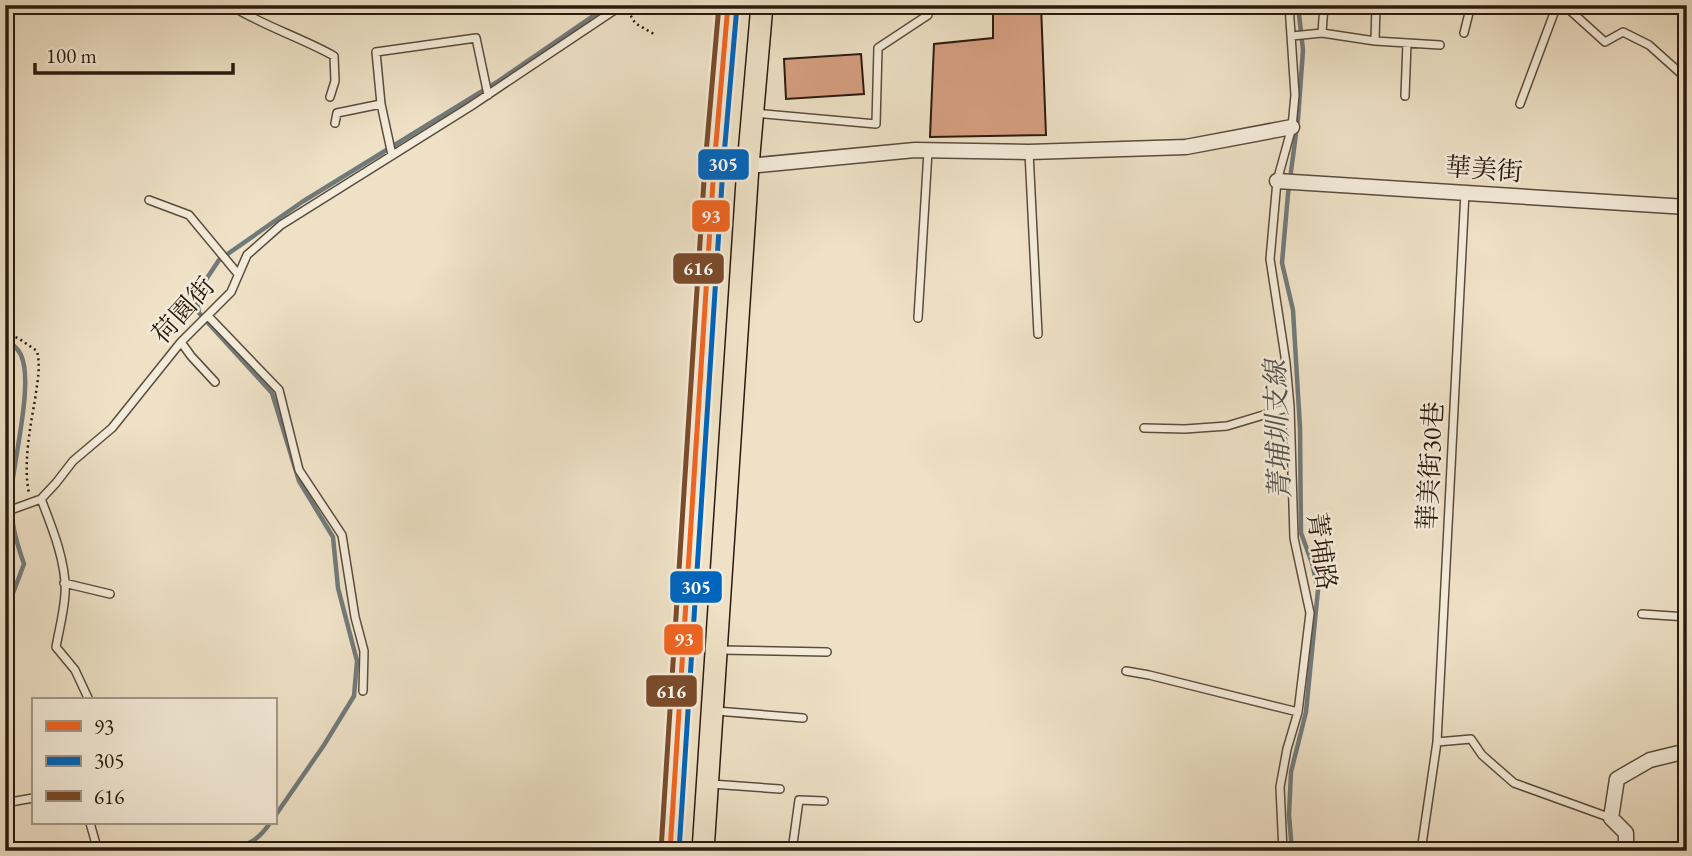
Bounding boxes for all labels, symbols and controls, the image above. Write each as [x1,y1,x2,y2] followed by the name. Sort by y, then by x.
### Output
[35,32,233,76] scale bar
[46,42,97,69] text: 100 m
[697,148,750,181] line badge: 305
[1444,149,1524,189] street label: 華美街
[708,152,738,177] text: 305
[691,199,731,233] line badge: 93
[701,204,721,229] text: 93
[672,252,725,285] line badge: 616
[683,256,713,281] text: 616
[144,270,222,350] street label: 荷園街
[1256,356,1297,501] water label: 菁埔圳支線
[1410,401,1450,531] street label: 華美街30巷
[1300,510,1344,592] street label: 菁埔路
[669,570,723,604] line badge: 305
[681,575,711,600] text: 305
[663,623,704,656] line badge: 93
[674,627,694,652] text: 93
[645,674,698,708] line badge: 616
[656,679,686,704] text: 616
[32,698,276,824] legend
[94,713,114,740] text: 93
[94,747,124,774] text: 305
[94,783,124,810] text: 616

